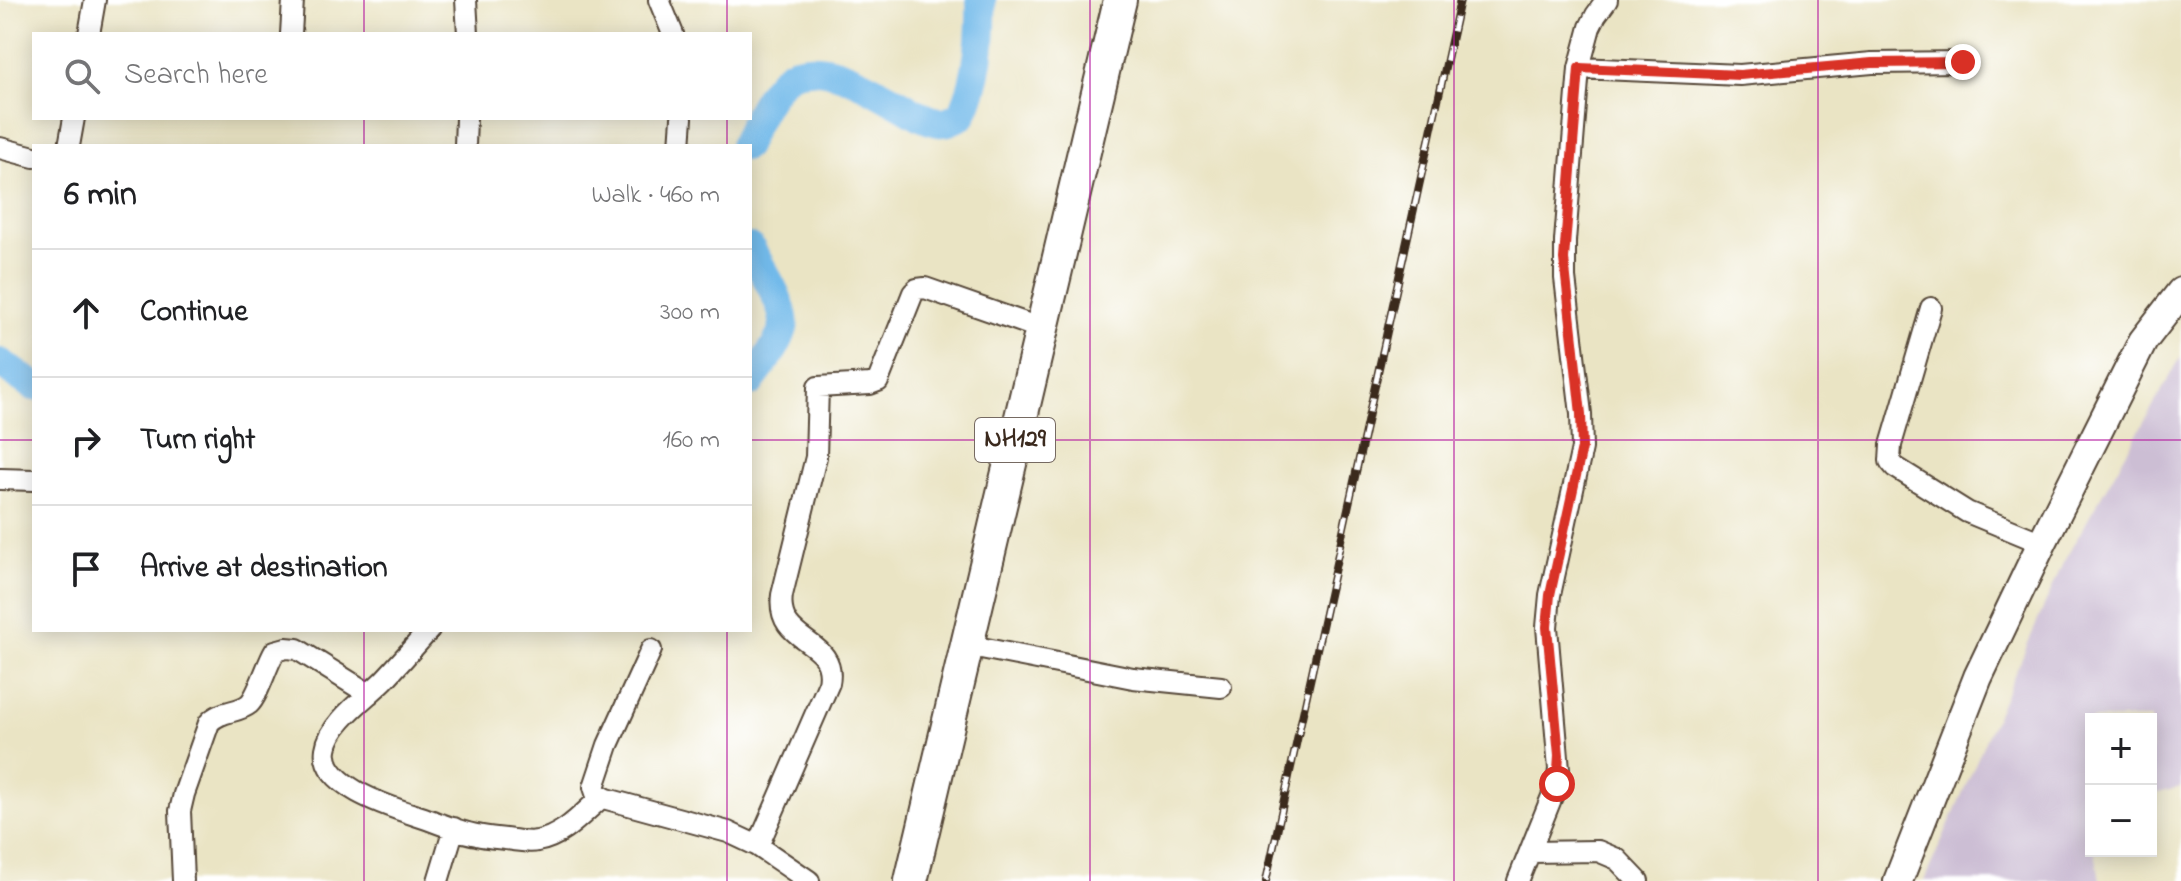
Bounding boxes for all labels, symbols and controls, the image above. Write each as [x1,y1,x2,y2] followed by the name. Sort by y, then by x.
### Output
[32,32,752,120] search box
[1945,44,1981,80] route end
[60,54,104,98] icon: search
[124,54,268,98] text: Search here
[64,171,137,221] text: 6 min
[591,177,720,215] text: Walk · 460 m
[64,291,108,335] icon: ahead
[140,291,248,335] text: Continue
[660,294,720,332] text: 300 m
[975,418,1055,462] road number: NH129
[64,419,108,463] icon: right
[140,419,255,463] text: Turn right
[662,422,720,460] text: 160 m
[64,547,108,591] icon: arrive
[140,547,388,591] text: Arrive at destination
[2085,713,2157,857] map controls
[2085,713,2157,785] button: +
[1539,766,1575,802] route start
[2085,785,2157,857] button: −

